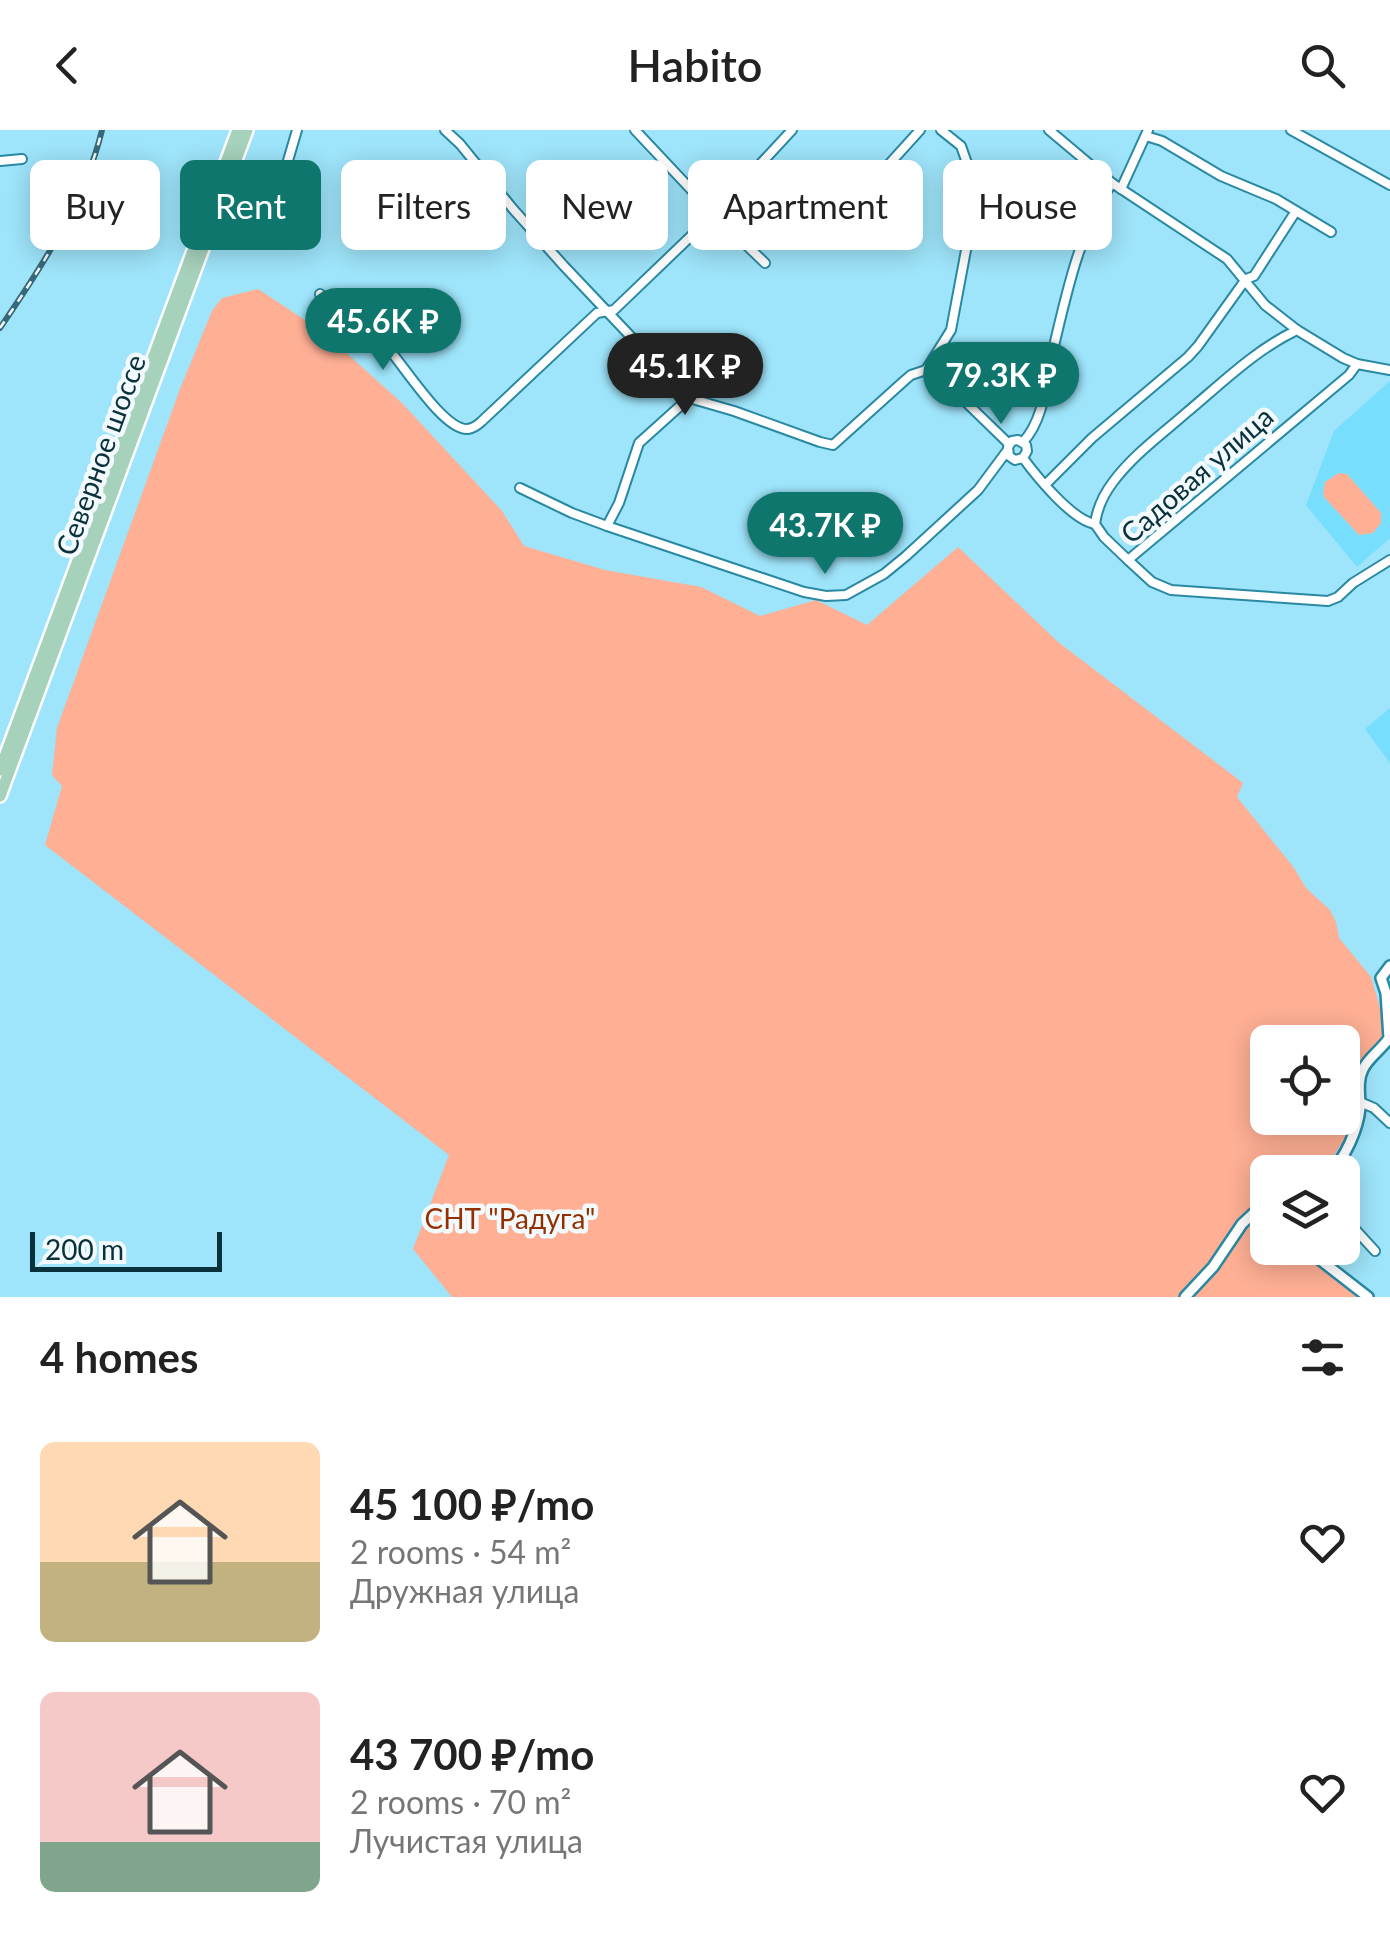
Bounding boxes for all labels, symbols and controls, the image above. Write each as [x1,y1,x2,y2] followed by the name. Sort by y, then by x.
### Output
[40,38,95,93] icon: back
[627,38,763,92] text: Habito
[1295,38,1350,93] icon: search
[30,160,160,250] chip: Buy
[180,160,321,250] chip: Rent
[341,160,506,250] chip: Filters
[526,160,668,250] chip: New
[688,160,923,250] chip: Apartment
[943,160,1112,250] chip: House
[291,288,475,373] pin: 45.6K ₽
[327,301,439,340] text: 45.6K ₽
[593,333,777,418] pin: 45.1K ₽
[909,342,1093,427] pin: 79.3K ₽
[629,346,741,385] text: 45.1K ₽
[48,350,152,560] street label: Северное шоссе
[945,355,1057,394] text: 79.3K ₽
[1113,399,1280,550] street label: Садовая улица
[733,492,917,577] pin: 43.7K ₽
[769,505,881,544] text: 43.7K ₽
[1250,1025,1360,1265] map controls
[1250,1025,1360,1135] button: locate
[1250,1155,1360,1265] button: layers
[425,1201,595,1235] park label: СНТ "Радуга"
[30,1227,222,1272] scale bar
[45,1232,124,1266] text: 200 m
[1295,1330,1350,1385] icon: filters
[40,1332,198,1382] text: 4 homes
[350,1479,594,1529] text: 45 100 ₽/mo
[120,1482,240,1602] icon: home
[1295,1515,1350,1570] icon: heart
[350,1532,571,1571] text: 2 rooms · 54 m²
[350,1571,579,1610] text: Дружная улица
[350,1729,594,1779] text: 43 700 ₽/mo
[120,1732,240,1852] icon: home
[1295,1765,1350,1820] icon: heart
[350,1782,571,1821] text: 2 rooms · 70 m²
[350,1821,583,1860] text: Лучистая улица

